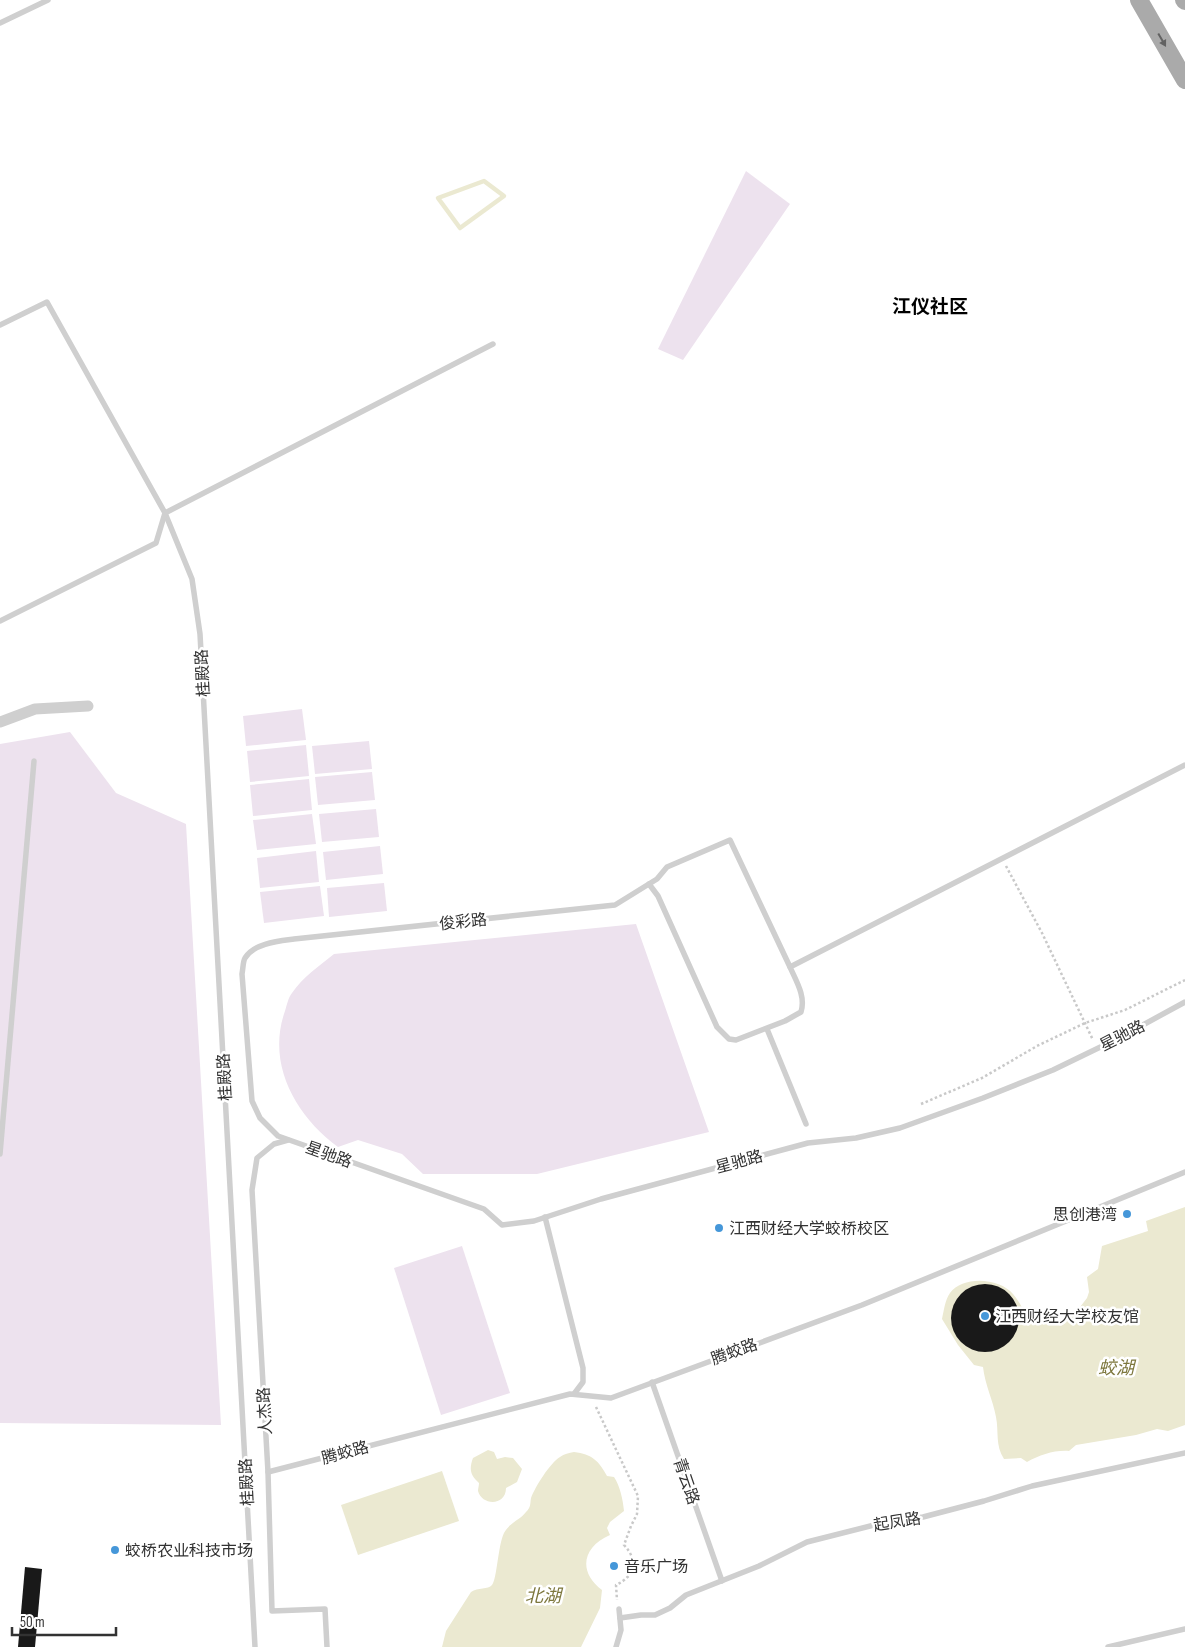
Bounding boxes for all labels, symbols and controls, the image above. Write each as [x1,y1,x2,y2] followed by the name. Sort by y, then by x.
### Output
[1158,32,1166,47] one-way arrow
[892,296,968,319] district label: 江仪社区
[193,648,214,697] street label: 桂殿路
[438,911,488,934] street label: 俊彩路
[1097,1017,1148,1056] street label: 星驰路
[215,1052,236,1101] street label: 桂殿路
[303,1138,354,1173] street label: 星驰路
[714,1147,765,1178] street label: 星驰路
[1053,1206,1117,1225] place label: 思创港湾
[1121,1208,1133,1220] marker: 思创港湾
[729,1220,889,1239] place label: 江西财经大学蛟桥校区
[713,1222,725,1234] marker: 江西财经大学蛟桥校区
[995,1308,1139,1327] place label: 江西财经大学校友馆
[979,1310,991,1322] marker: 江西财经大学校友馆
[709,1335,760,1370] street label: 腾蛟路
[1098,1358,1137,1379] water label: 蛟湖
[255,1386,276,1435] street label: 人杰路
[320,1438,371,1469] street label: 腾蛟路
[669,1456,702,1507] street label: 青云路
[237,1457,258,1506] street label: 桂殿路
[872,1509,922,1536] street label: 起凤路
[125,1542,253,1561] place label: 蛟桥农业科技市场
[109,1544,121,1556] marker: 蛟桥农业科技市场
[624,1558,688,1577] place label: 音乐广场
[608,1560,620,1572] marker: 音乐广场
[525,1586,564,1607] water label: 北湖
[12,1604,116,1636] scale bar
[20,1613,45,1632] text: 50 m

